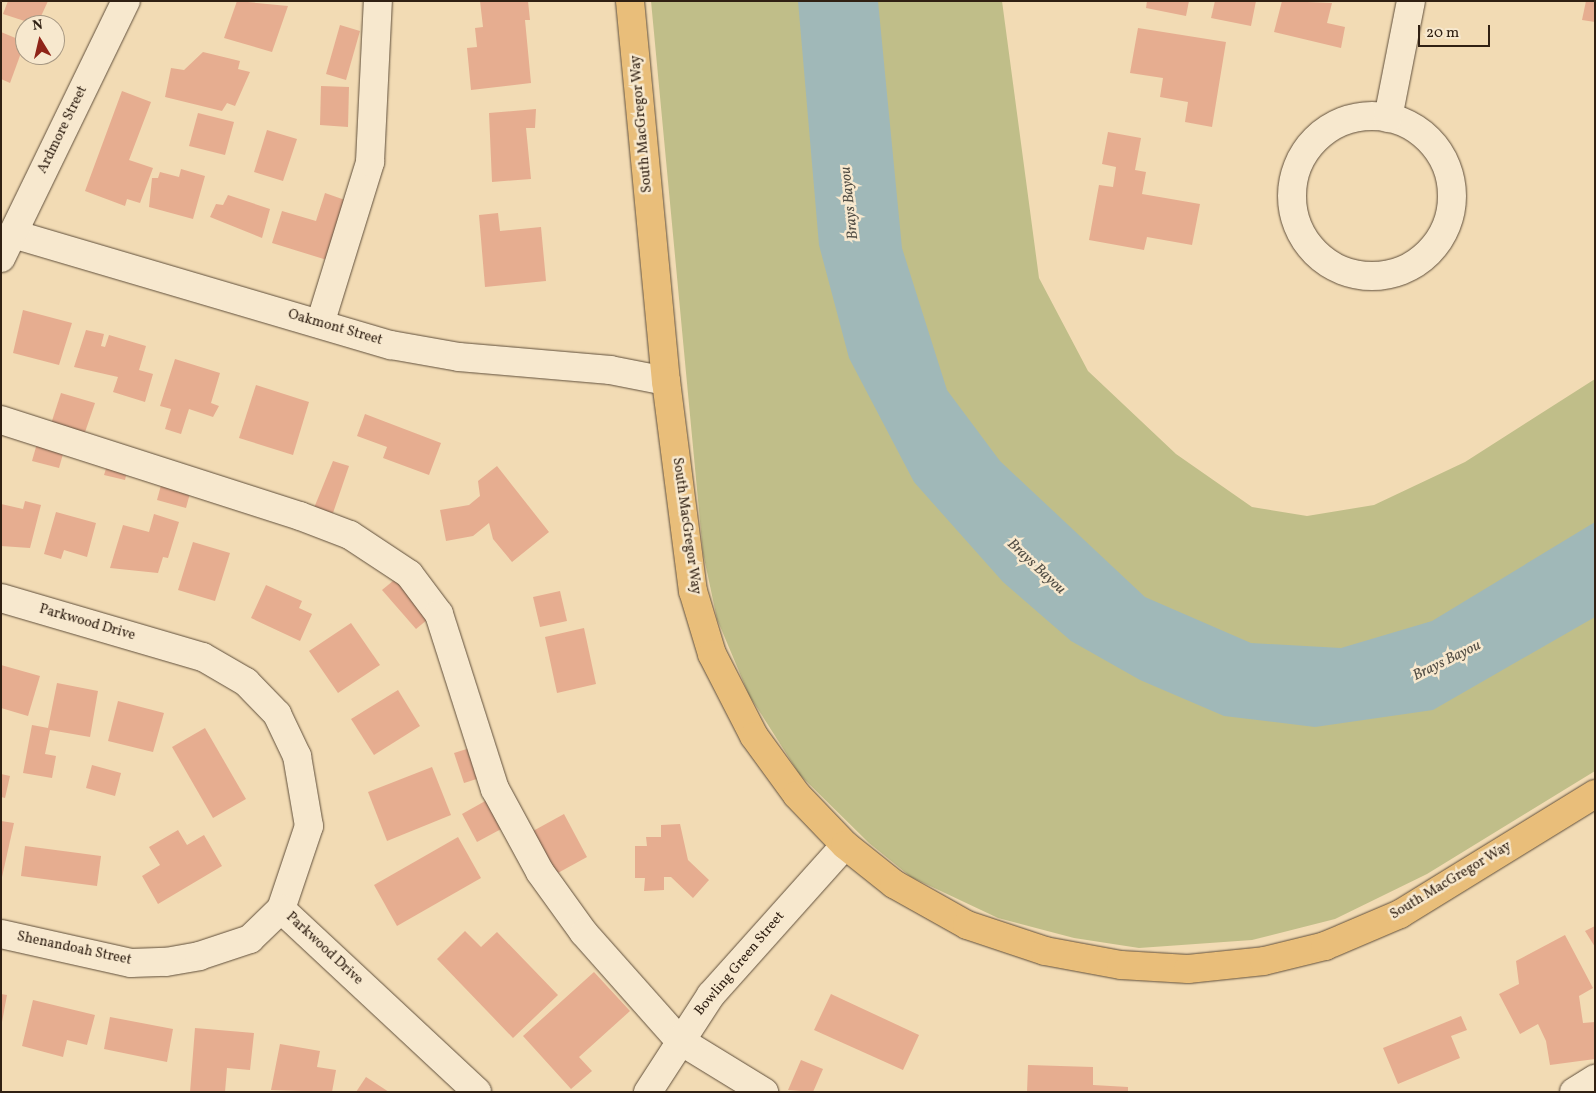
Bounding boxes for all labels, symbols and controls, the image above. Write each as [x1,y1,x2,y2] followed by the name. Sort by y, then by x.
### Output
[15,15,65,65] north arrow
[1421,15,1494,47] scale bar
[31,16,44,36] text: N
[1426,23,1459,44] text: 20 m
[628,54,656,194] street label: South MacGregor Way
[35,83,91,177] street label: Ardmore Street
[837,166,863,240] water label: Brays Bayou
[286,306,384,350] street label: Oakmont Street
[668,456,704,596] street label: South MacGregor Way
[1003,535,1069,599] water label: Brays Bayou
[37,601,137,645] street label: Parkwood Drive
[1410,637,1484,685] water label: Brays Bayou
[1387,838,1515,924] street label: South MacGregor Way
[282,909,366,989] street label: Parkwood Drive
[692,909,788,1019] street label: Bowling Green Street
[15,929,133,969] street label: Shenandoah Street

